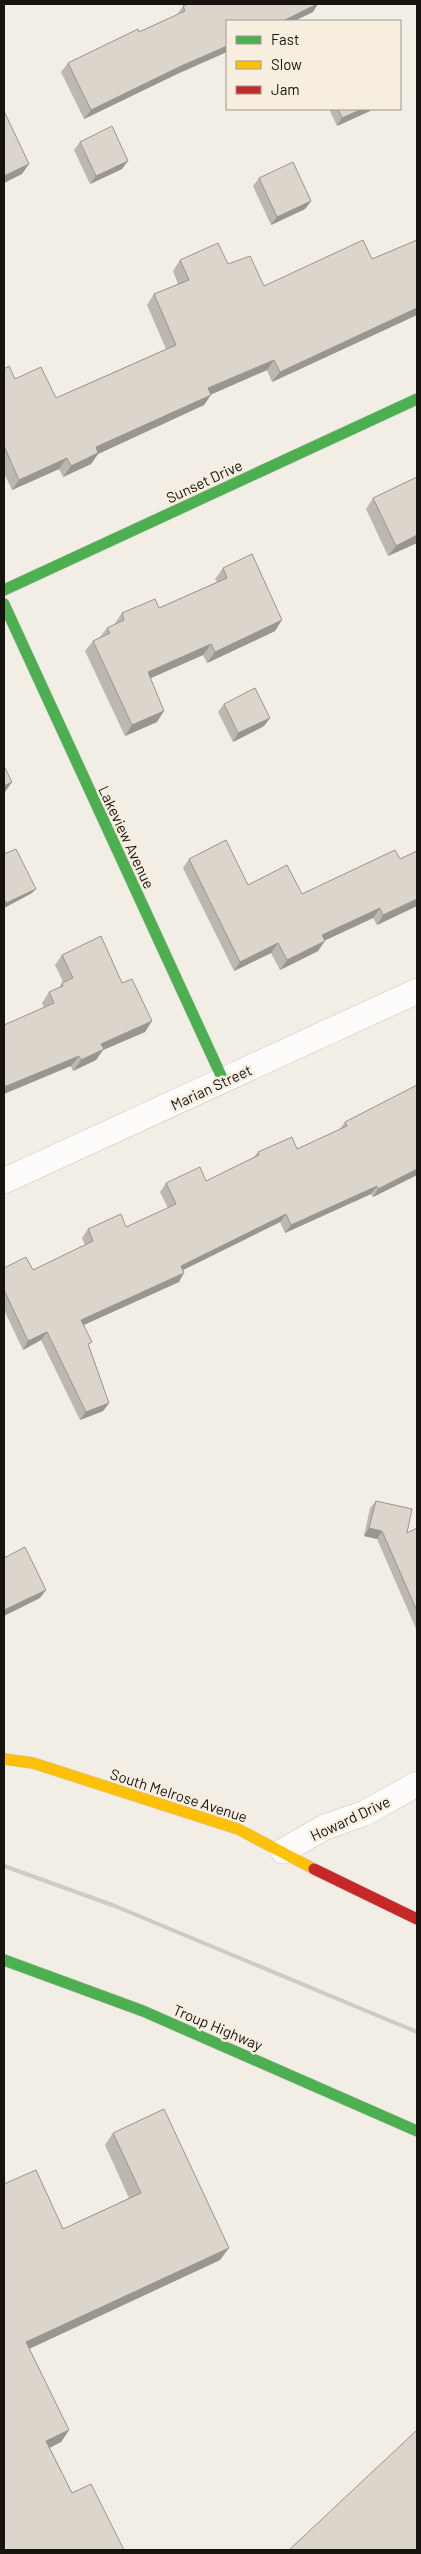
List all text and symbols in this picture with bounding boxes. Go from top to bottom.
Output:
legend [226,20,401,110]
text: Fast [271,30,299,48]
text: Slow [271,55,302,73]
text: Jam [271,80,300,98]
street label: Sunset Drive [163,456,245,506]
street label: Lakeview Avenue [95,783,159,891]
street label: Marian Street [168,1060,254,1114]
street label: South Melrose Avenue [108,1764,250,1826]
street label: Howard Drive [307,1792,393,1844]
street label: Troup Highway [171,2000,265,2054]

